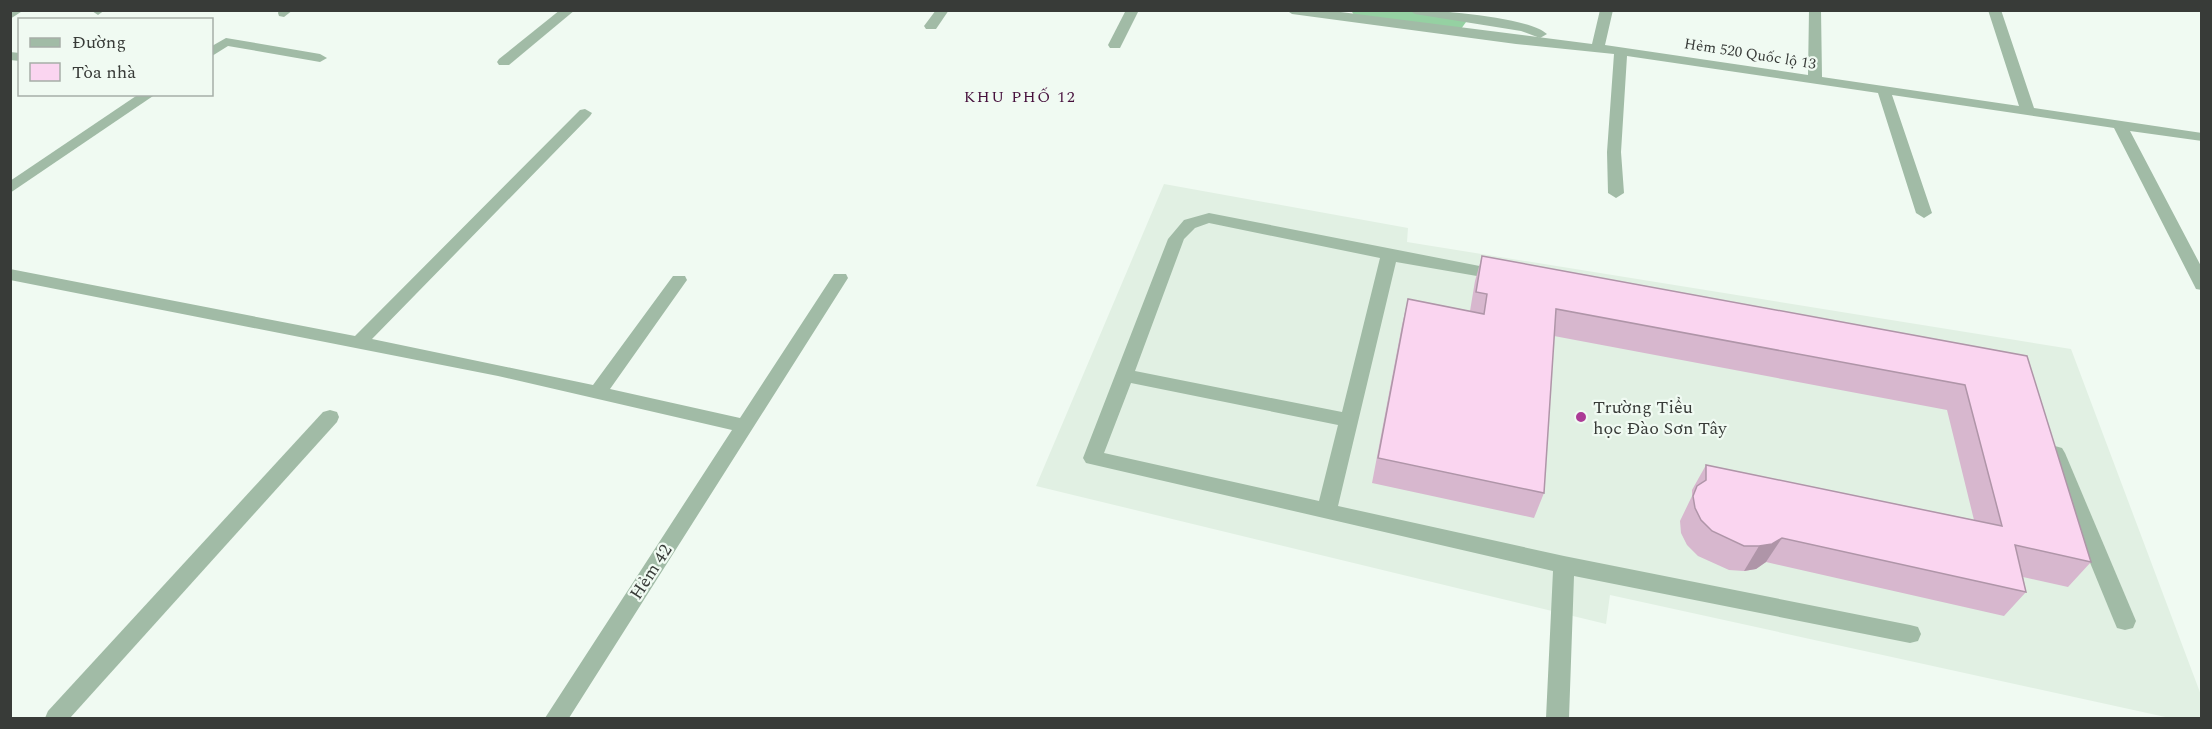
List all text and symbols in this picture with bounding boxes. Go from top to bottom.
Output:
legend [18,18,213,96]
text: Đường [72,29,126,56]
street label: Hẻm 520 Quốc lộ 13 [1682,32,1818,76]
text: Tòa nhà [72,59,136,86]
district label: KHU PHỐ 12 [964,85,1076,109]
place label: Trường Tiểu học Đào Sơn Tây [1593,394,1728,442]
marker: Trường Tiểu học Đào Sơn Tây [1574,410,1588,424]
street label: Hẻm 42 [623,539,679,605]

